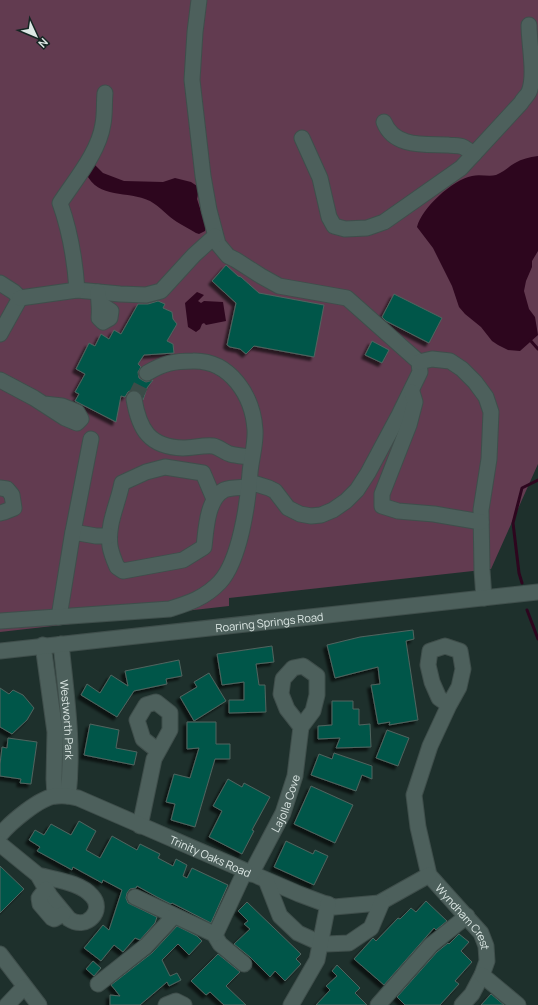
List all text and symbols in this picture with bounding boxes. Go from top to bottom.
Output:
north arrow [16,16,56,56]
text: N [35,35,52,51]
street label: Roaring Springs Road [215,608,324,635]
street label: Westworth Park [57,679,78,760]
street label: Lajolla Cove [267,772,303,834]
street label: Trinity Oaks Road [167,831,254,880]
street label: Wyndham Crest [433,880,494,950]

